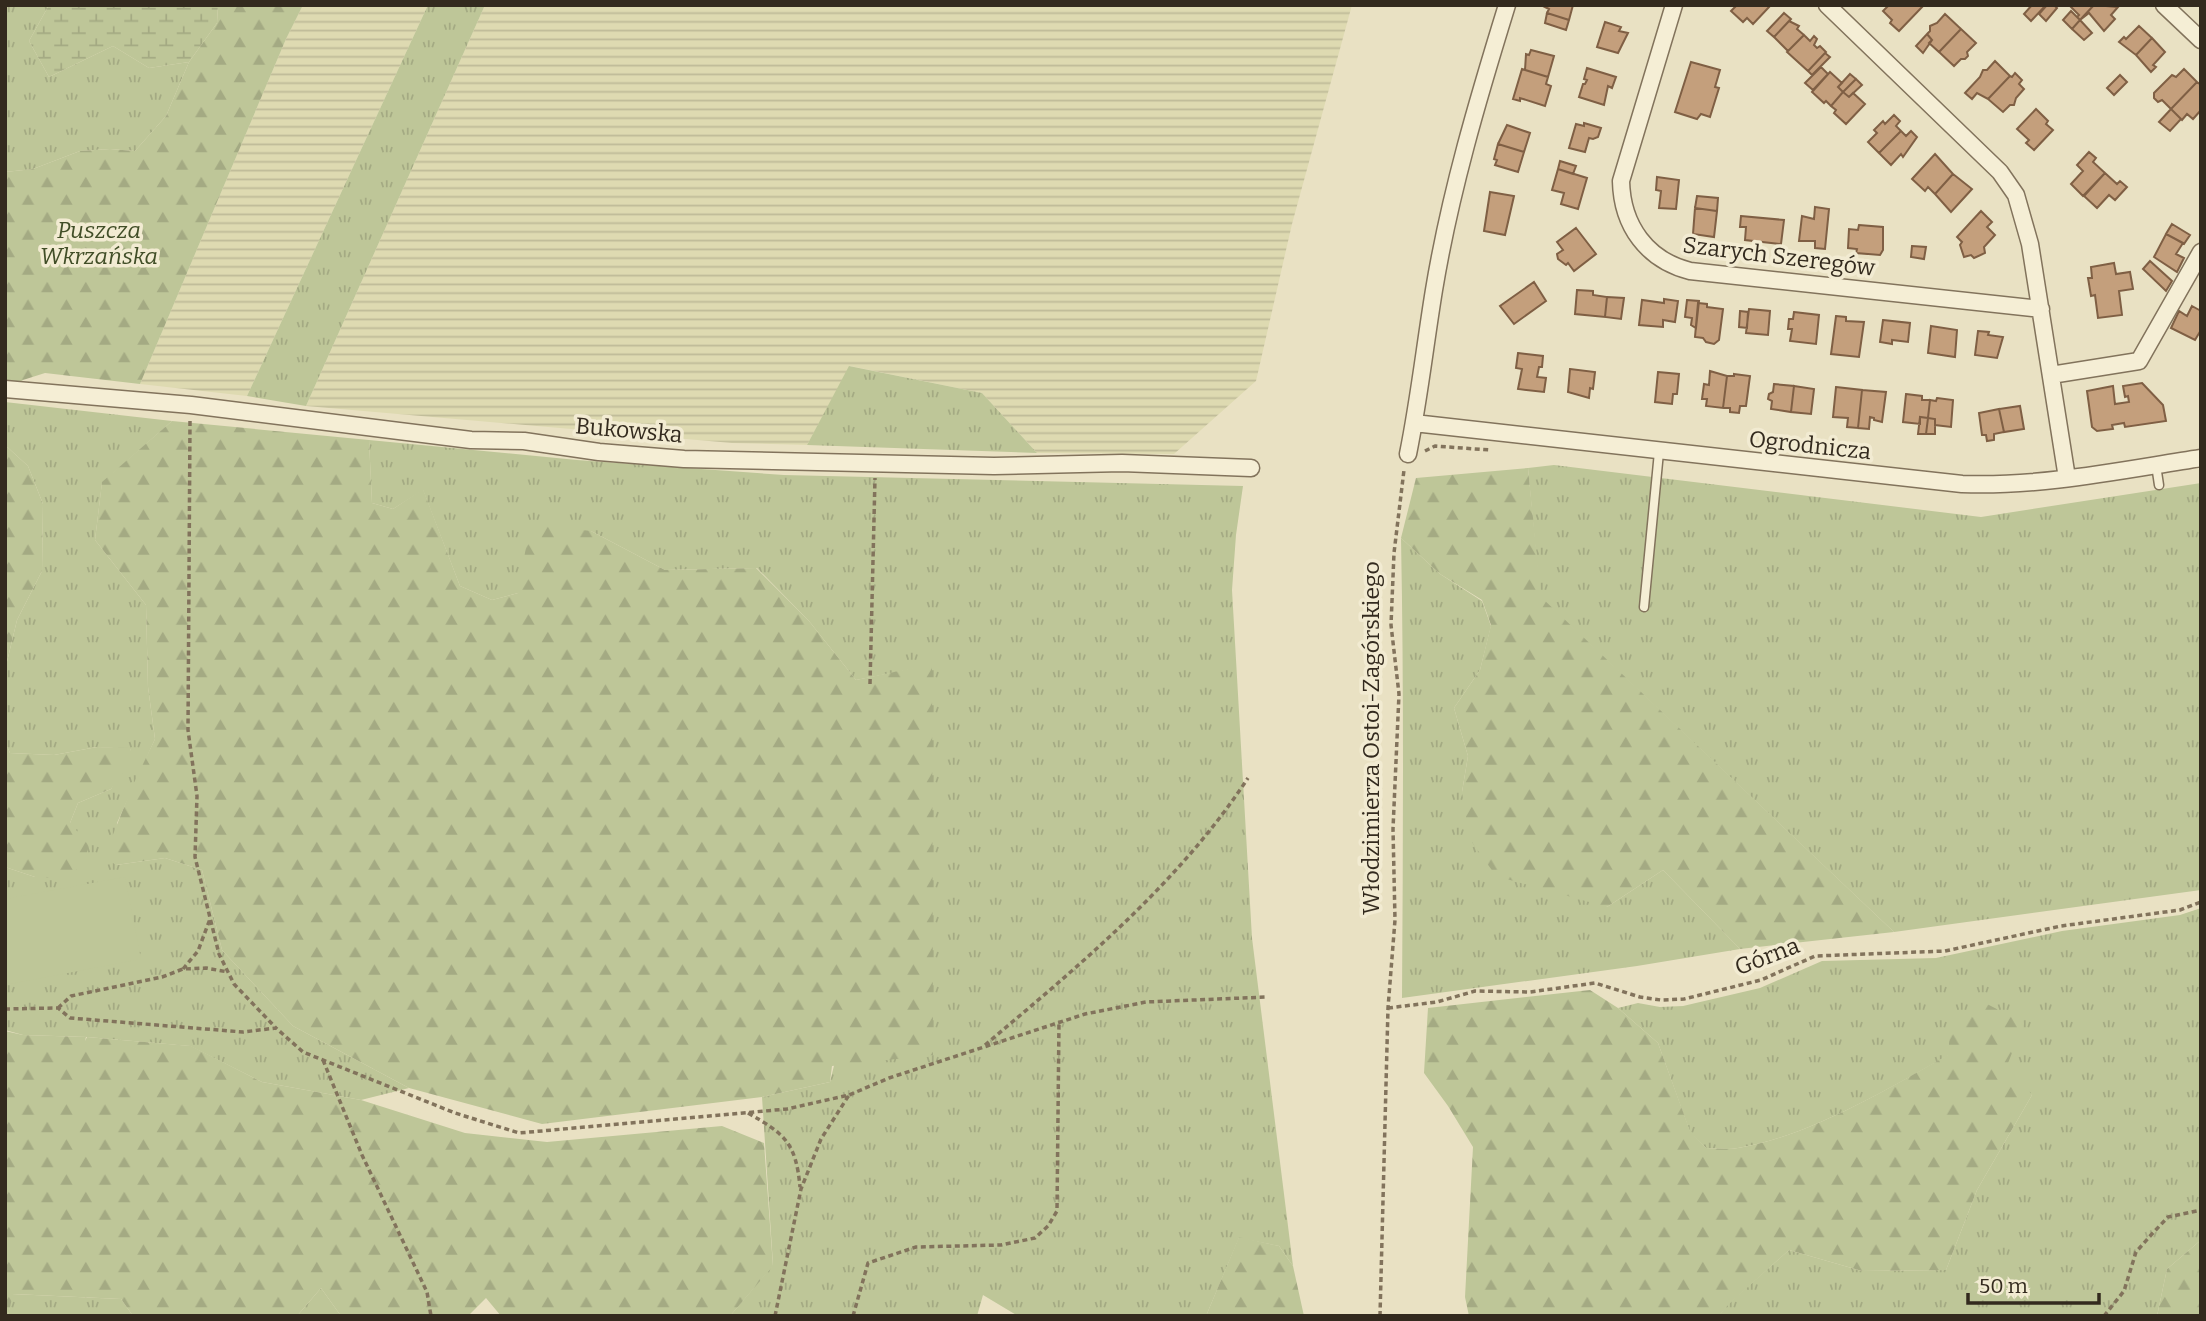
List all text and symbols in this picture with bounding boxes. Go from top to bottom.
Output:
park label: Puszcza Wkrzańska [40,216,158,270]
street label: Szarych Szeregów [1681,230,1877,282]
street label: Bukowska [574,411,684,449]
street label: Ogrodnicza [1748,425,1873,465]
street label: Włodzimierza Ostoi-Zagórskiego [1357,561,1385,915]
street label: Górna [1731,931,1804,981]
scale bar [1968,1262,2099,1306]
text: 50 m [1979,1273,2028,1299]

